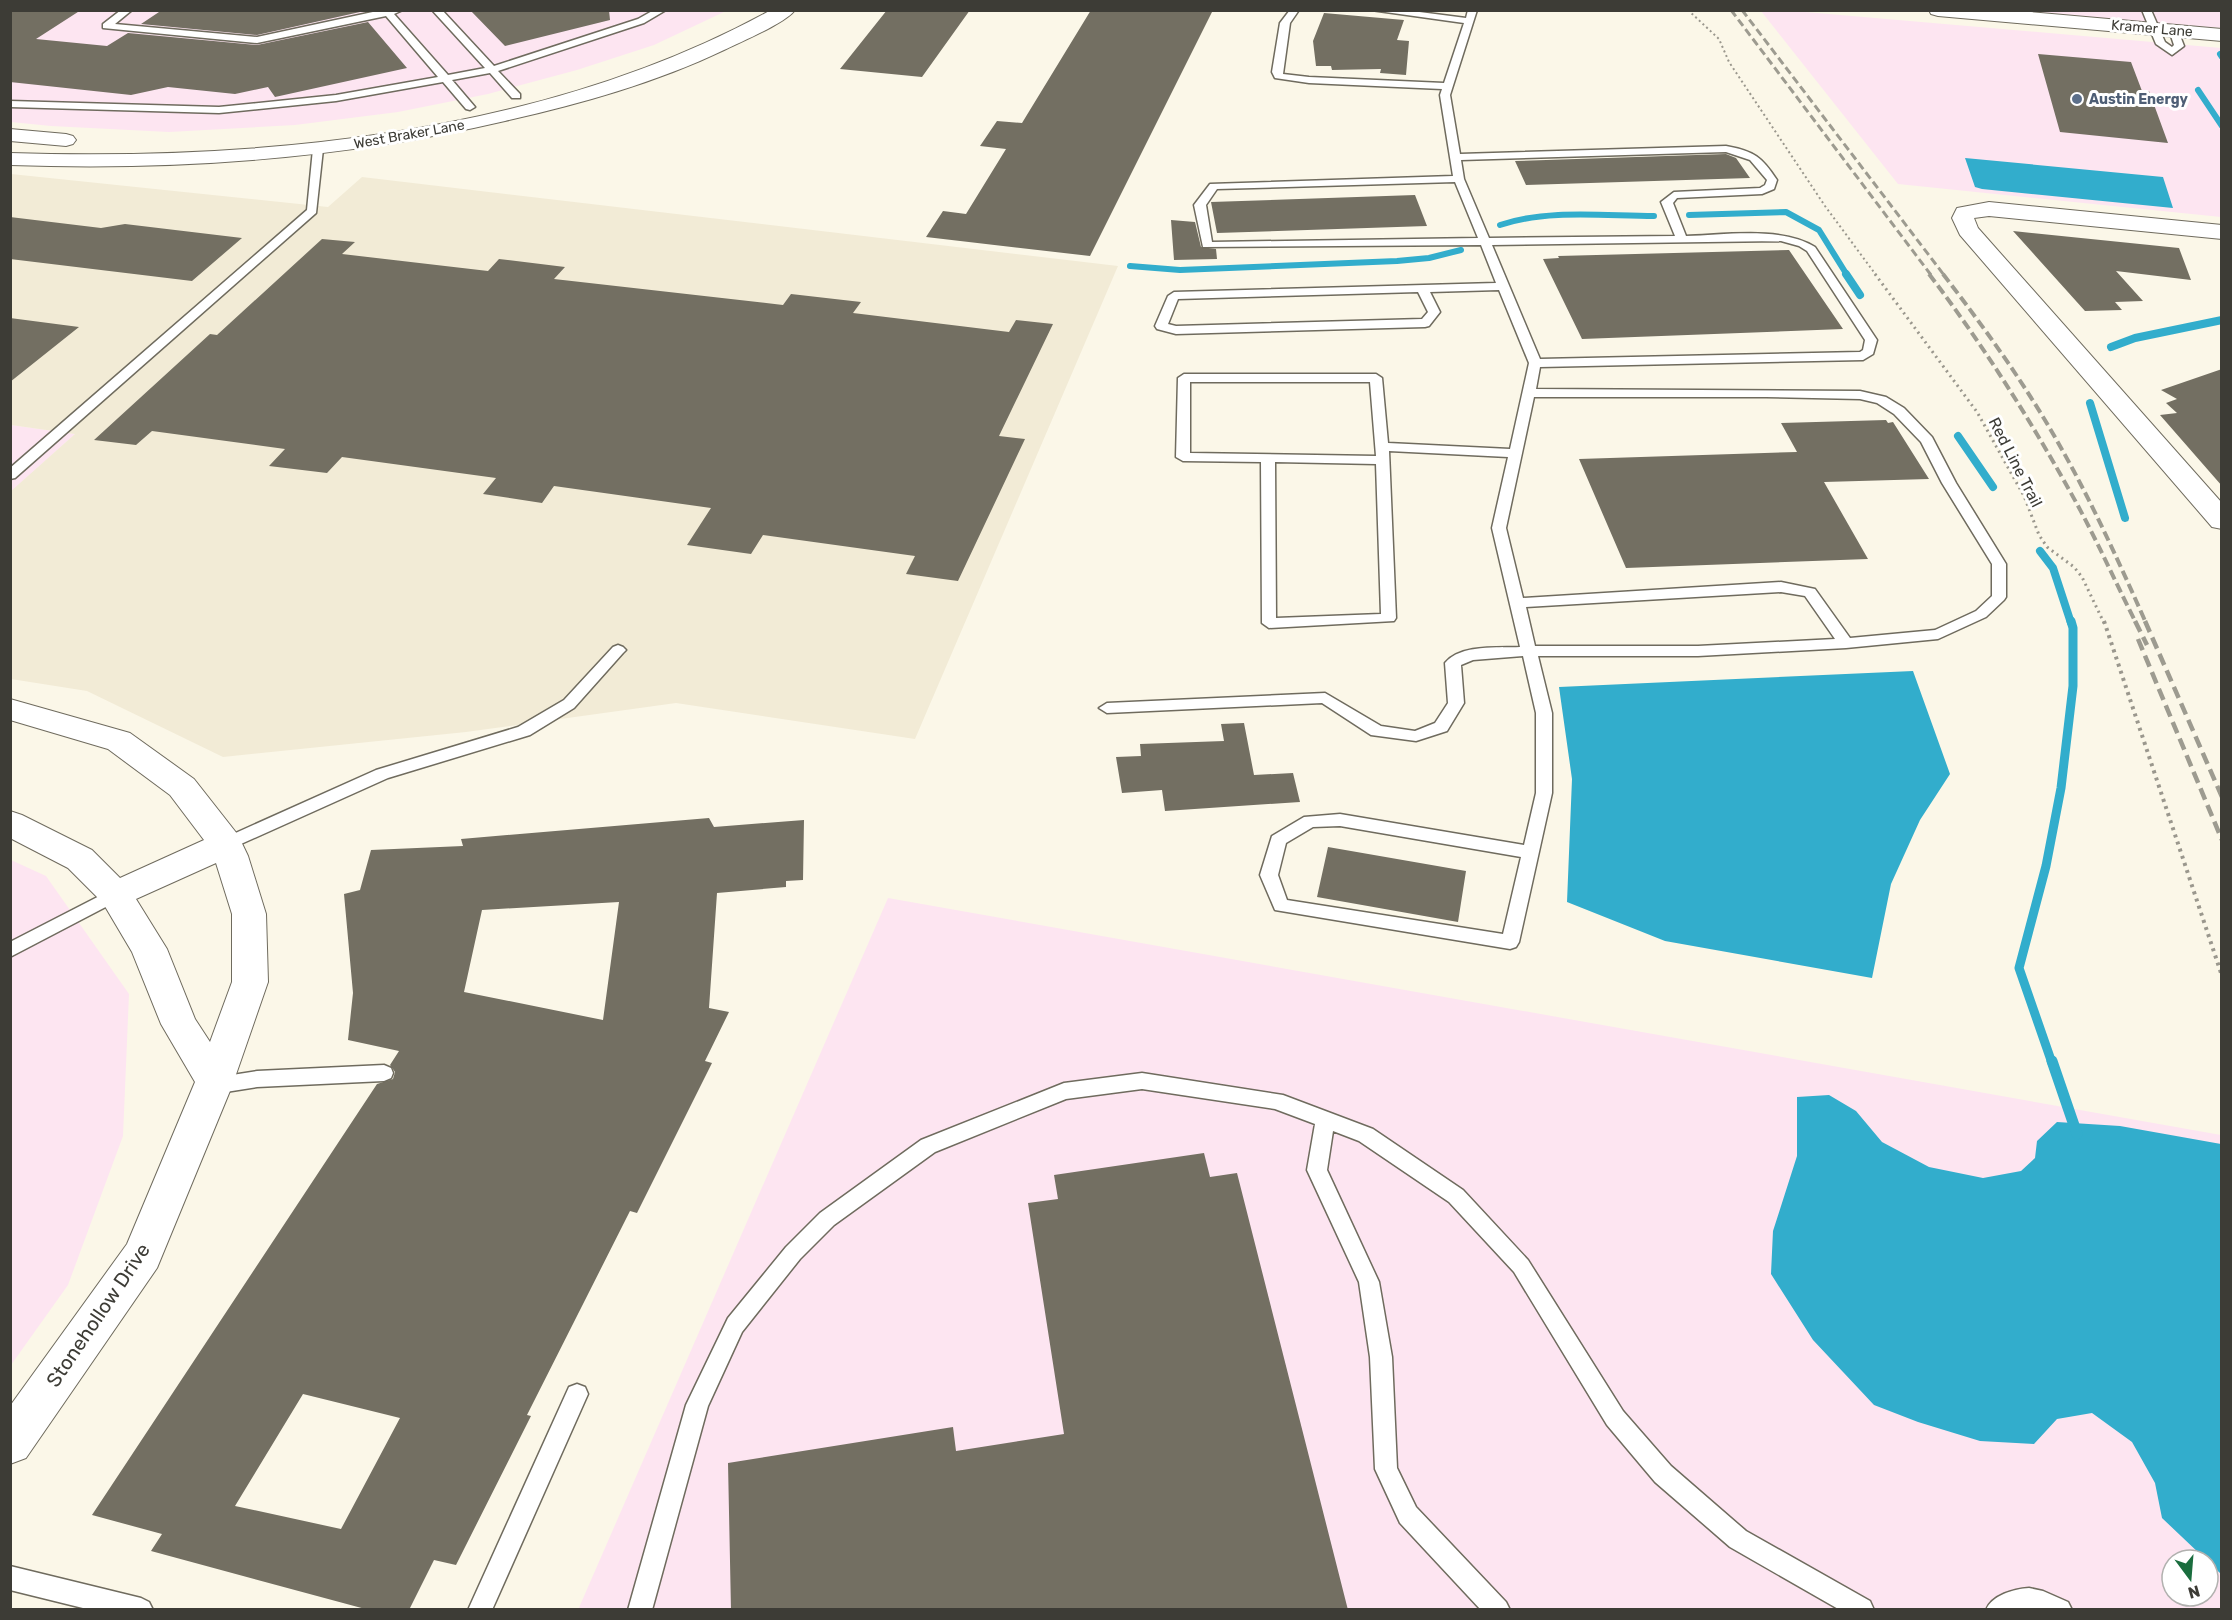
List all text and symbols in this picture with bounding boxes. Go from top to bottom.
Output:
street label: Kramer Lane [2110,16,2194,41]
place label: Austin Energy [2089,91,2189,108]
marker: Austin Energy [2070,92,2084,106]
street label: West Braker Lane [352,116,466,153]
street label: Red Line Trail [1985,414,2046,510]
street label: Stonehollow Drive [41,1239,155,1391]
north arrow [2160,1548,2220,1608]
text: N [2186,1581,2202,1603]

